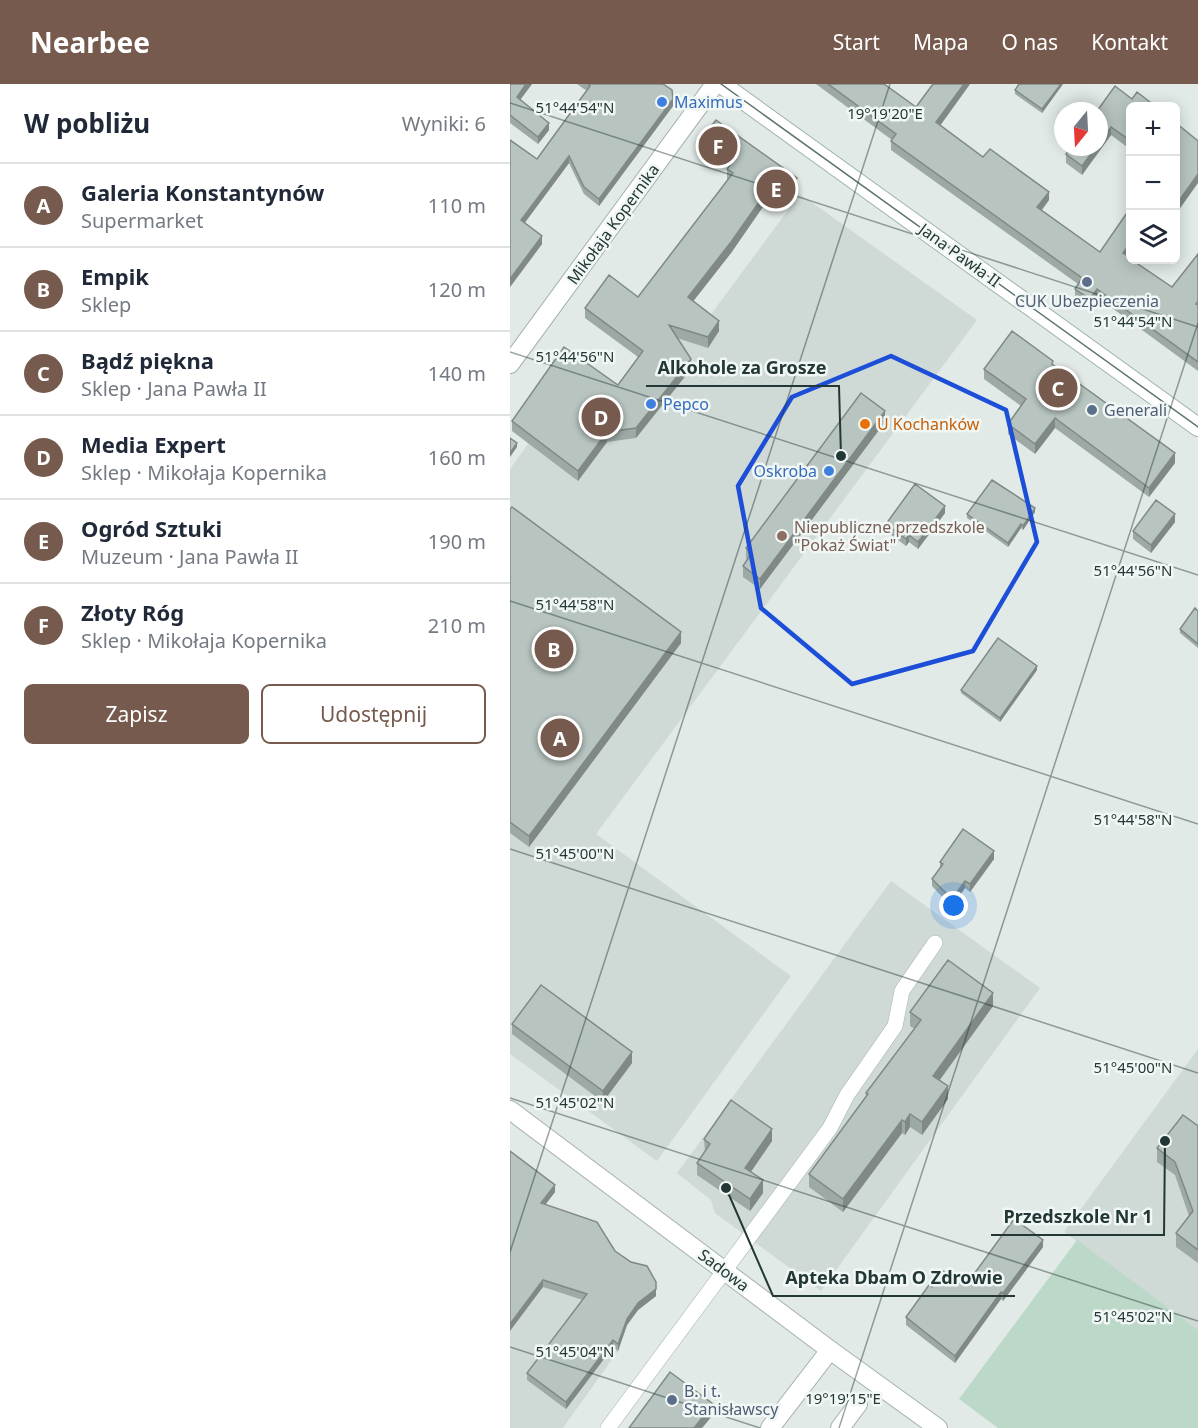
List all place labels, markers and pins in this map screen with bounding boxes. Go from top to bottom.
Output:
place label: Maximus [674,91,743,113]
marker: Maximus [655,95,669,109]
pin: F [698,124,738,168]
pin: E [756,166,796,212]
marker: CUK Ubezpieczenia [1080,275,1094,289]
place label: CUK Ubezpieczenia [1015,290,1159,312]
callout: Alkohole za Grosze [646,350,839,386]
pin: C [1038,366,1078,410]
place label: Pepco [663,393,709,415]
pin: D [582,394,620,440]
marker: Pepco [644,397,658,411]
place label: Generali [1104,399,1167,421]
marker: Generali [1085,403,1099,417]
place label: U Kochanków [877,413,980,435]
marker: U Kochanków [858,417,872,431]
place label: Oskroba [754,460,817,482]
marker: Oskroba [822,464,836,478]
place label: Niepubliczne przedszkole "Pokaż Świat" [794,516,985,556]
marker: Niepubliczne przedszkole "Pokaż Świat" [775,529,789,543]
pin: B [534,626,573,672]
pin: A [541,716,580,760]
callout: Przedszkole Nr 1 [991,1199,1164,1235]
callout: Apteka Dbam O Zdrowie [773,1260,1015,1296]
place label: B. i t. Stanisławscy [684,1380,779,1420]
marker: B. i t. Stanisławscy [665,1393,679,1407]

